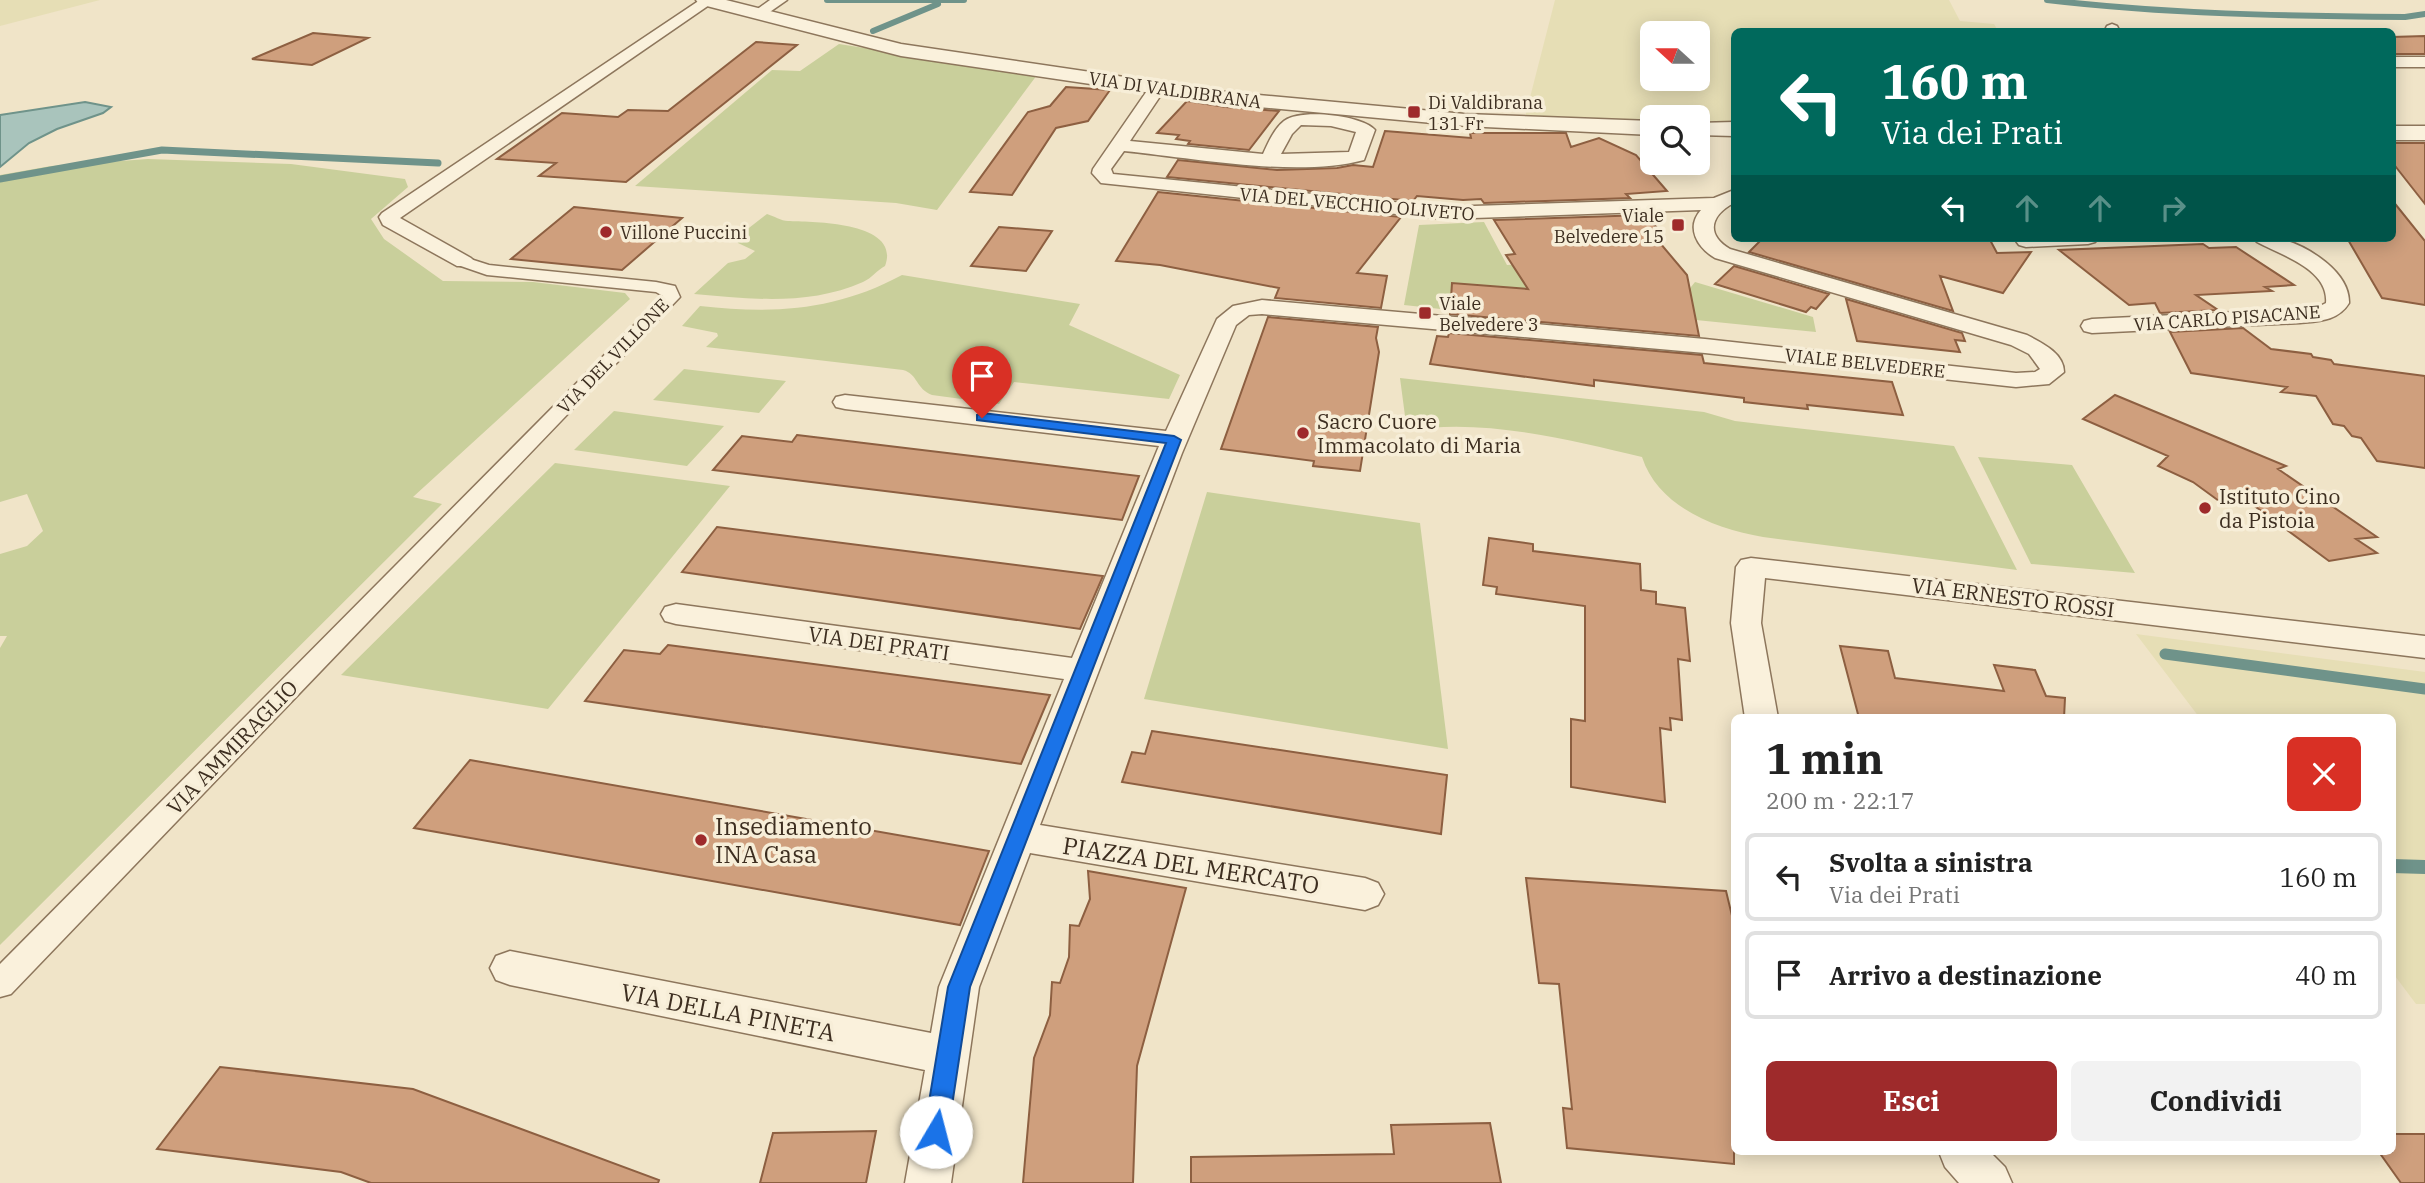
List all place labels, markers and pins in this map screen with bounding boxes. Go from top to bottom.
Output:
place label: Di Valdibrana 131 Fr [1428,91,1543,135]
marker: Di Valdibrana 131 Fr [1406,104,1422,120]
place label: Viale Belvedere 15 [1554,204,1664,248]
marker: Viale Belvedere 15 [1670,217,1686,233]
place label: Villone Puccini [620,221,747,244]
marker: Villone Puccini [598,224,614,240]
place label: Viale Belvedere 3 [1439,292,1539,336]
marker: Viale Belvedere 3 [1417,305,1433,321]
pin [952,346,1012,418]
place label: Sacro Cuore Immacolato di Maria [1317,407,1521,459]
marker: Sacro Cuore Immacolato di Maria [1295,425,1311,441]
place label: Istituto Cino da Pistoia [2219,482,2340,534]
marker: Istituto Cino da Pistoia [2197,500,2213,516]
place label: Insediamento INA Casa [715,810,872,870]
marker: Insediamento INA Casa [693,832,709,848]

